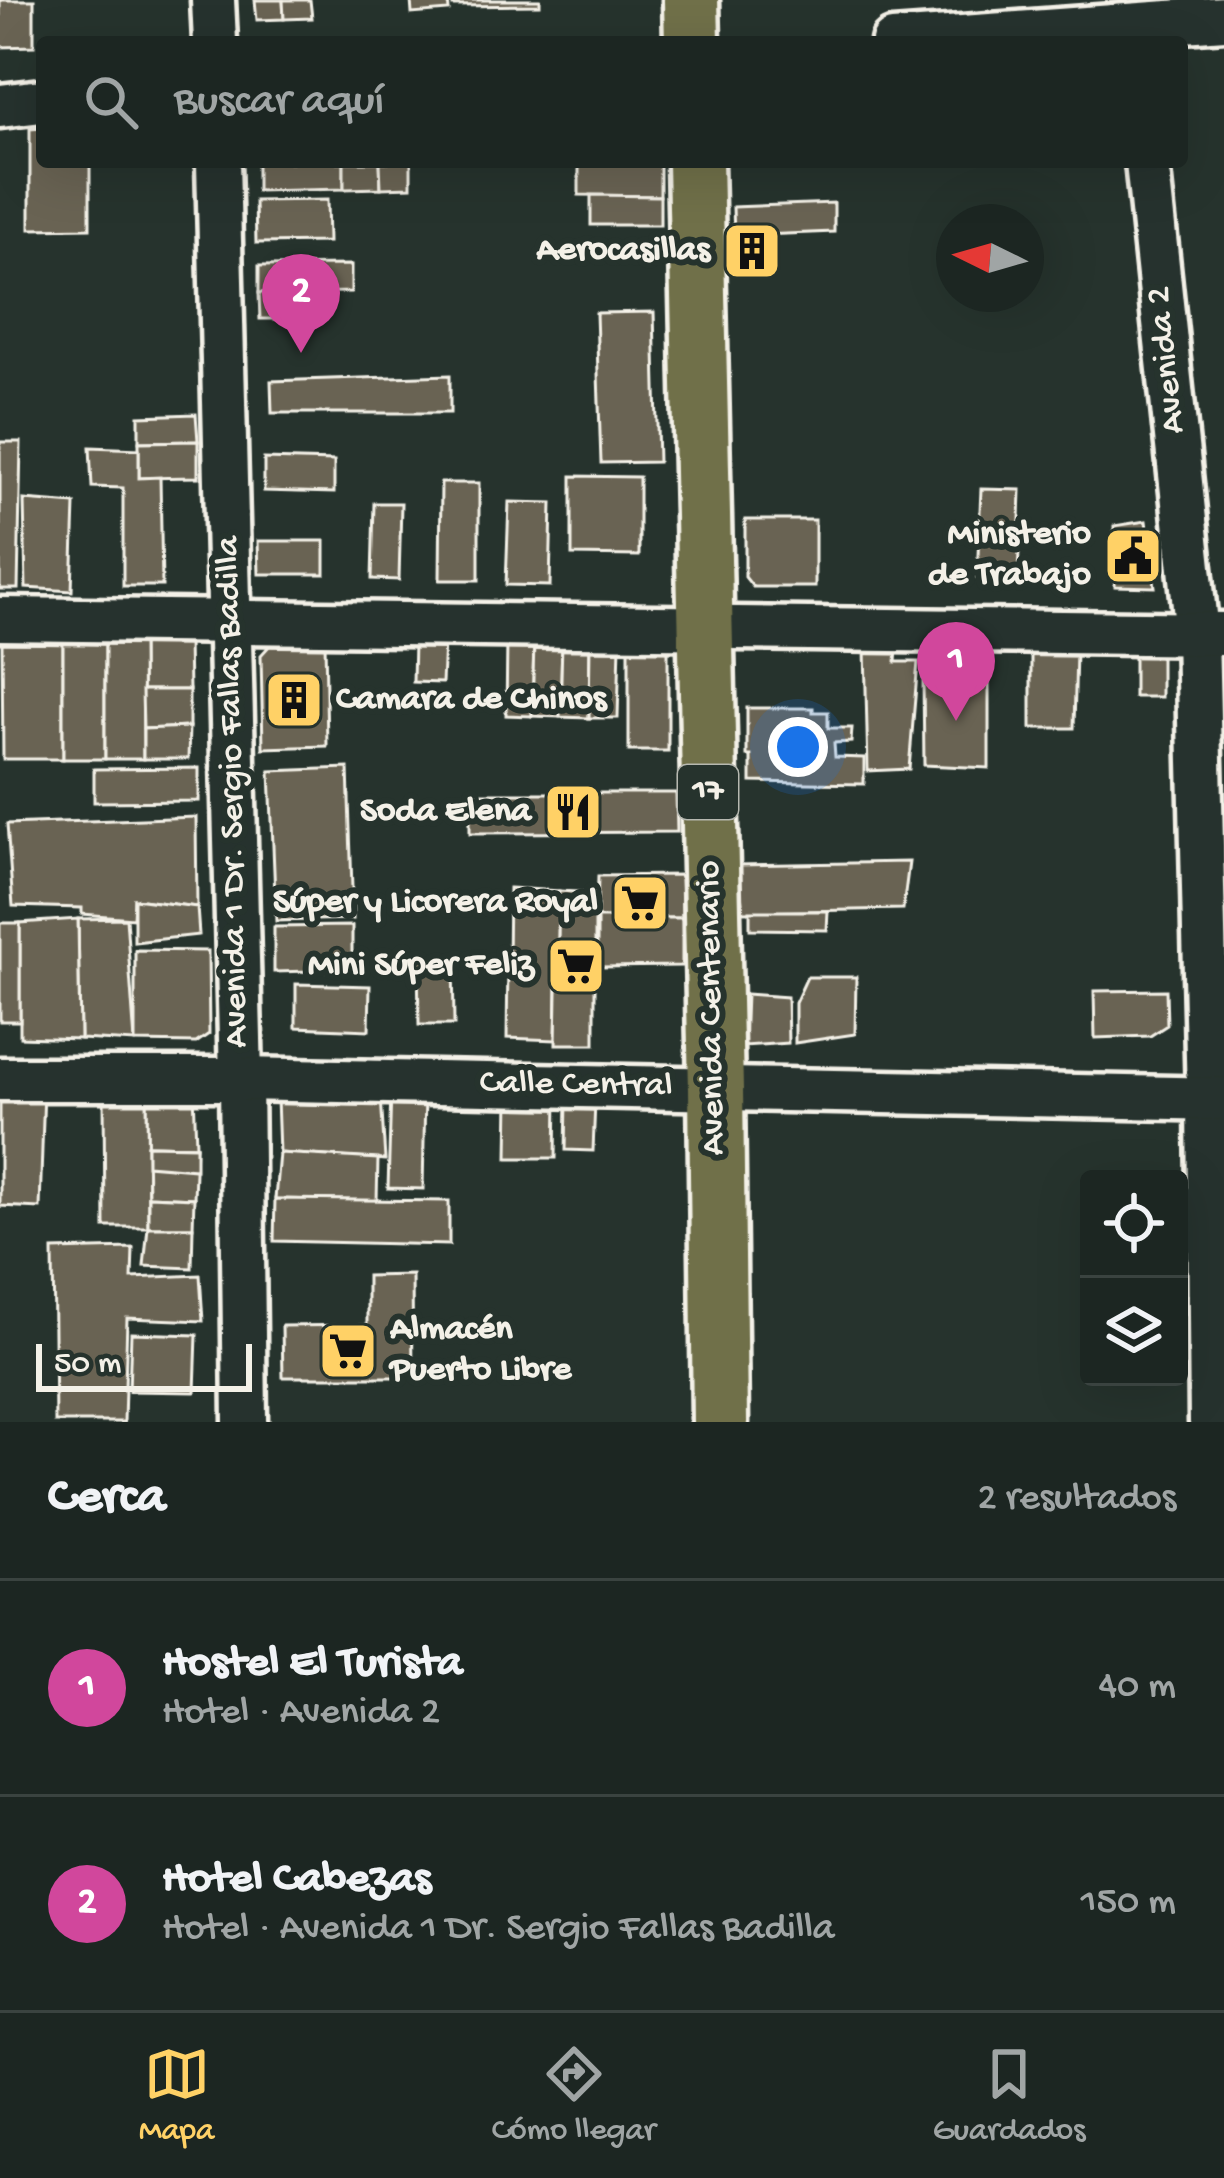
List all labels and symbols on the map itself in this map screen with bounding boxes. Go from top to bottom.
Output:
north arrow [936,204,1044,312]
building icon: Aerocasillas [721,220,783,282]
place label: Aerocasillas [535,230,712,273]
pin: 2 [262,254,340,353]
street label: Avenida 2 [1139,284,1197,436]
place label: Ministerio de Trabajo [928,514,1091,598]
public building icon: Ministerio de Trabajo [1102,525,1164,587]
street label: Avenida 1 Dr. Sergio Fallas Badilla [208,535,260,1048]
pin: 1 [917,622,995,721]
building icon: Camara de Chinos [263,669,325,731]
place label: Camara de Chinos [336,679,608,722]
your location [768,717,828,777]
road number: 17 [678,765,738,819]
restaurant icon: Soda Elena [542,781,604,843]
place label: Soda Elena [360,791,533,834]
street label: Avenida Centenario [689,860,737,1156]
supermarket icon: Súper y Licorera Royal [609,872,671,934]
place label: Súper y Licorera Royal [273,882,598,925]
supermarket icon: Mini Súper Feliz [545,935,607,997]
place label: Mini Súper Feliz [308,945,536,988]
street label: Calle Central [479,1063,673,1109]
place label: Almacén Puerto Libre [388,1309,573,1393]
supermarket icon: Almacén Puerto Libre [317,1320,379,1382]
scale bar [36,1338,252,1391]

